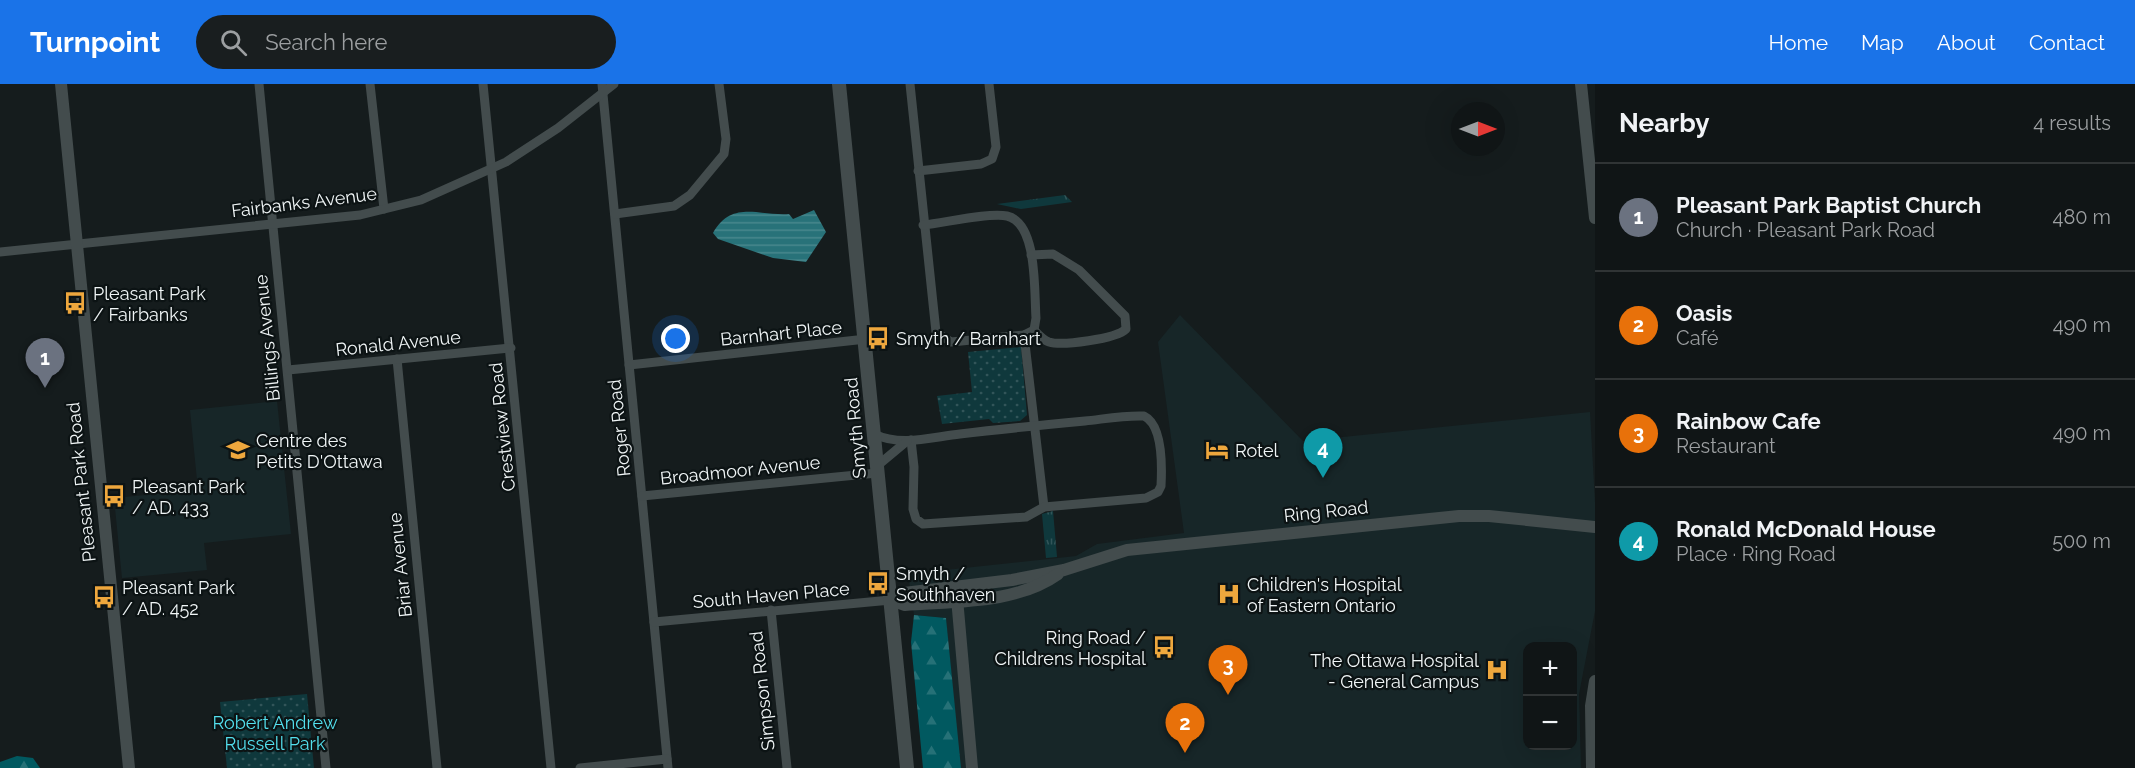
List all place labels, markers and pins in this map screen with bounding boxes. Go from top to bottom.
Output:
place label: Pleasant Park / Fairbanks [93,283,206,325]
bus stop icon: Pleasant Park / Fairbanks [62,290,88,316]
bus stop icon: Smyth / Barnhart [865,325,891,351]
place label: Smyth / Barnhart [896,328,1041,349]
pin: 1 [26,338,64,388]
pin: 4 [1304,428,1342,478]
place label: Centre des Petits D'Ottawa [256,430,383,472]
school or university icon: Centre des Petits D'Ottawa [225,437,251,463]
hotel icon: Rotel [1204,437,1230,463]
place label: Rotel [1235,440,1278,461]
place label: Pleasant Park / AD. 433 [132,476,245,518]
bus stop icon: Pleasant Park / AD. 433 [101,483,127,509]
place label: Smyth / Southhaven [896,563,995,605]
bus stop icon: Smyth / Southhaven [865,570,891,596]
place label: Children's Hospital of Eastern Ontario [1247,574,1402,616]
place label: Pleasant Park / AD. 452 [122,577,235,619]
hospital icon: Children's Hospital of Eastern Ontario [1216,581,1242,607]
bus stop icon: Pleasant Park / AD. 452 [91,584,117,610]
place label: Ring Road / Childrens Hospital [994,627,1146,669]
bus stop icon: Ring Road / Childrens Hospital [1151,634,1177,660]
pin: 3 [1208,646,1248,695]
place label: The Ottawa Hospital - General Campus [1310,650,1479,692]
hospital icon: The Ottawa Hospital - General Campus [1484,657,1510,683]
pin: 2 [1166,704,1204,753]

